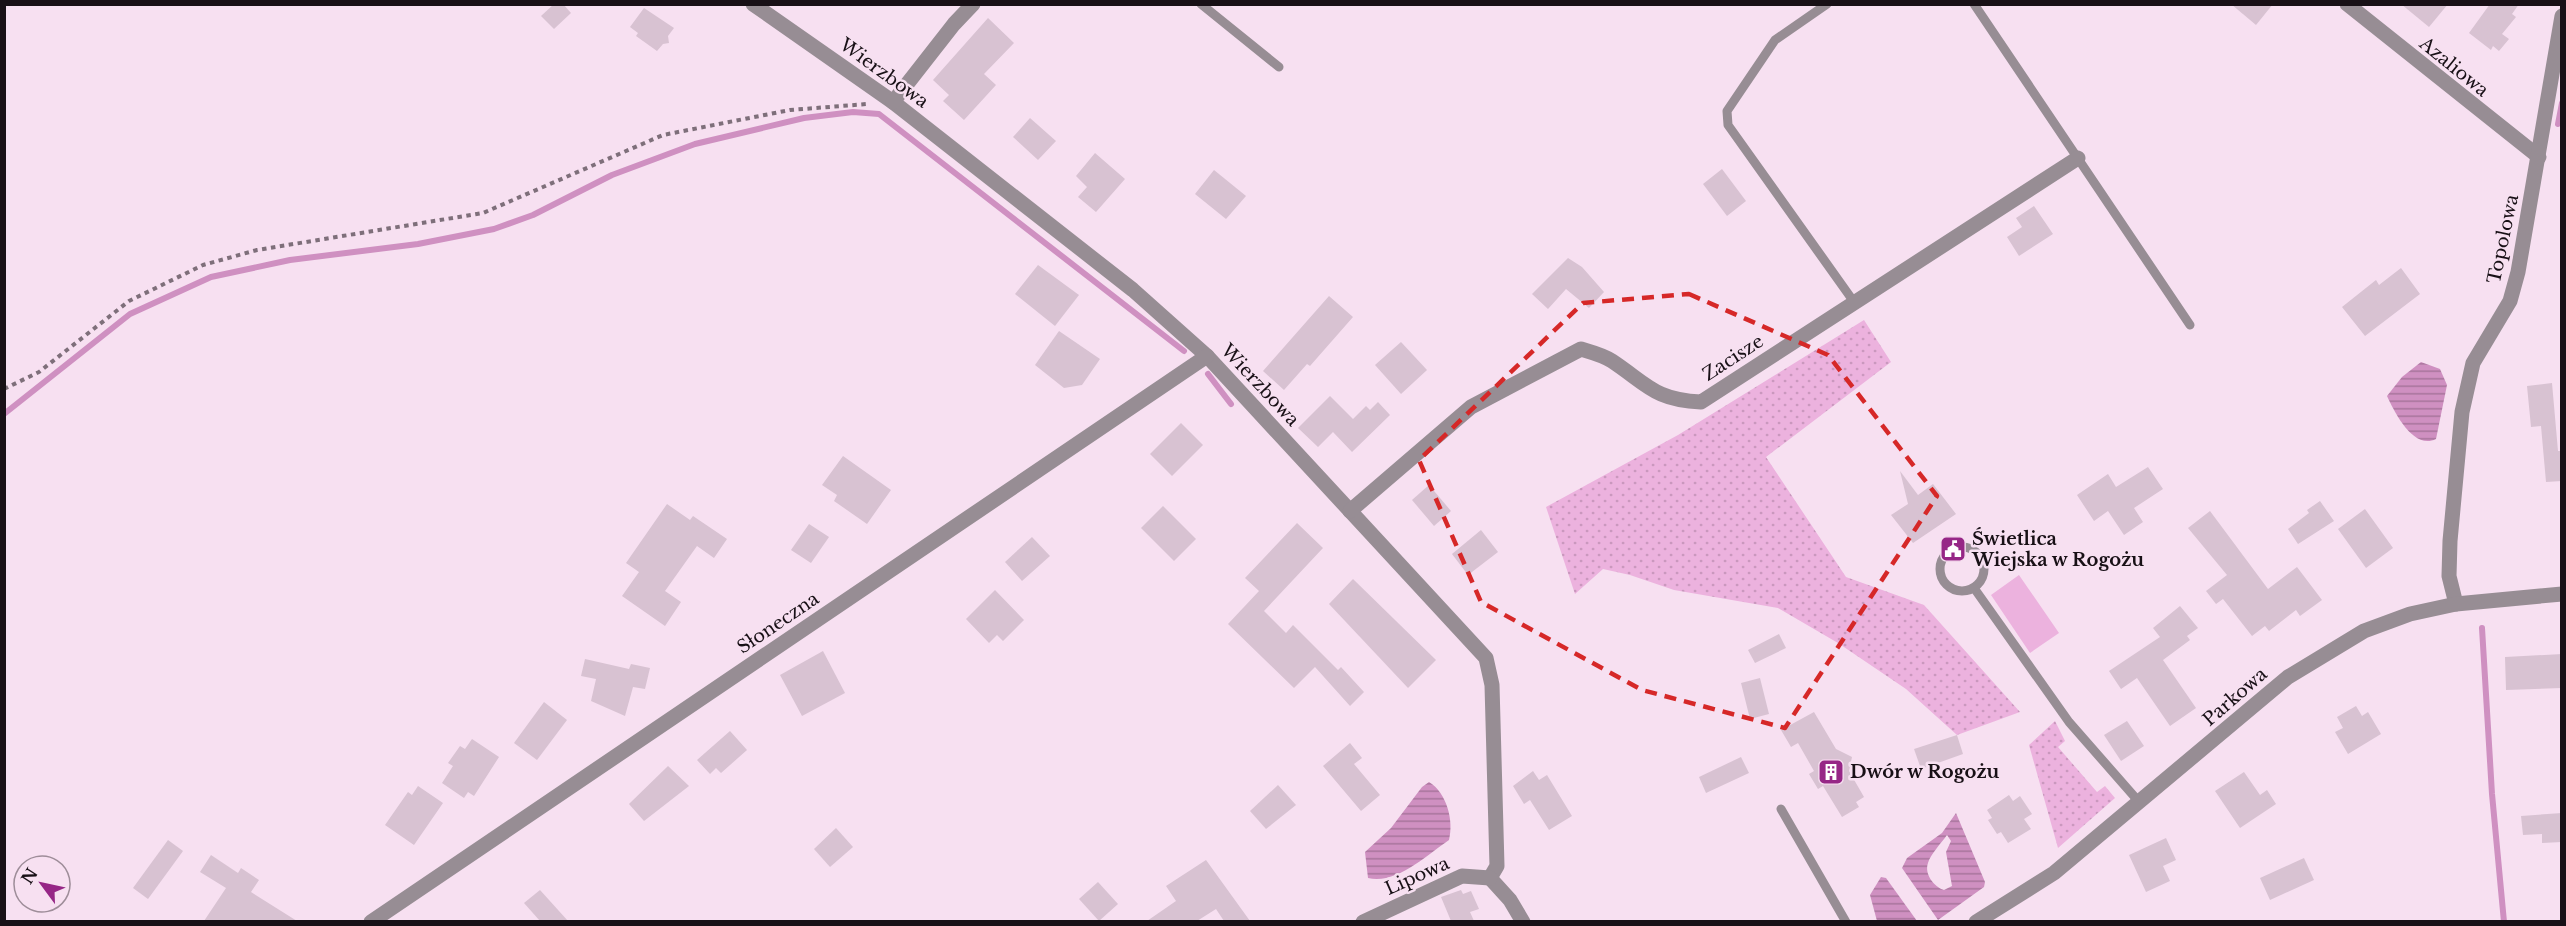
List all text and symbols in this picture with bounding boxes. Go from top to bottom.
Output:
street label: Azaliowa [2414,32,2493,102]
street label: Wierzbowa [834,33,933,113]
street label: Topolowa [2483,192,2523,286]
street label: Zacisze [1698,330,1768,386]
street label: Wierzbowa [1216,339,1304,431]
place label: Świetlica Wiejska w Rogożu [1971,527,2144,571]
public building icon: Świetlica Wiejska w Rogożu [1938,534,1968,564]
street label: Słoneczna [733,588,823,658]
street label: Parkowa [2198,663,2272,731]
building icon: Dwór w Rogożu [1816,757,1846,787]
place label: Dwór w Rogożu [1850,761,2000,783]
street label: Lipowa [1381,852,1453,900]
north arrow [12,854,72,914]
text: N [17,864,42,888]

